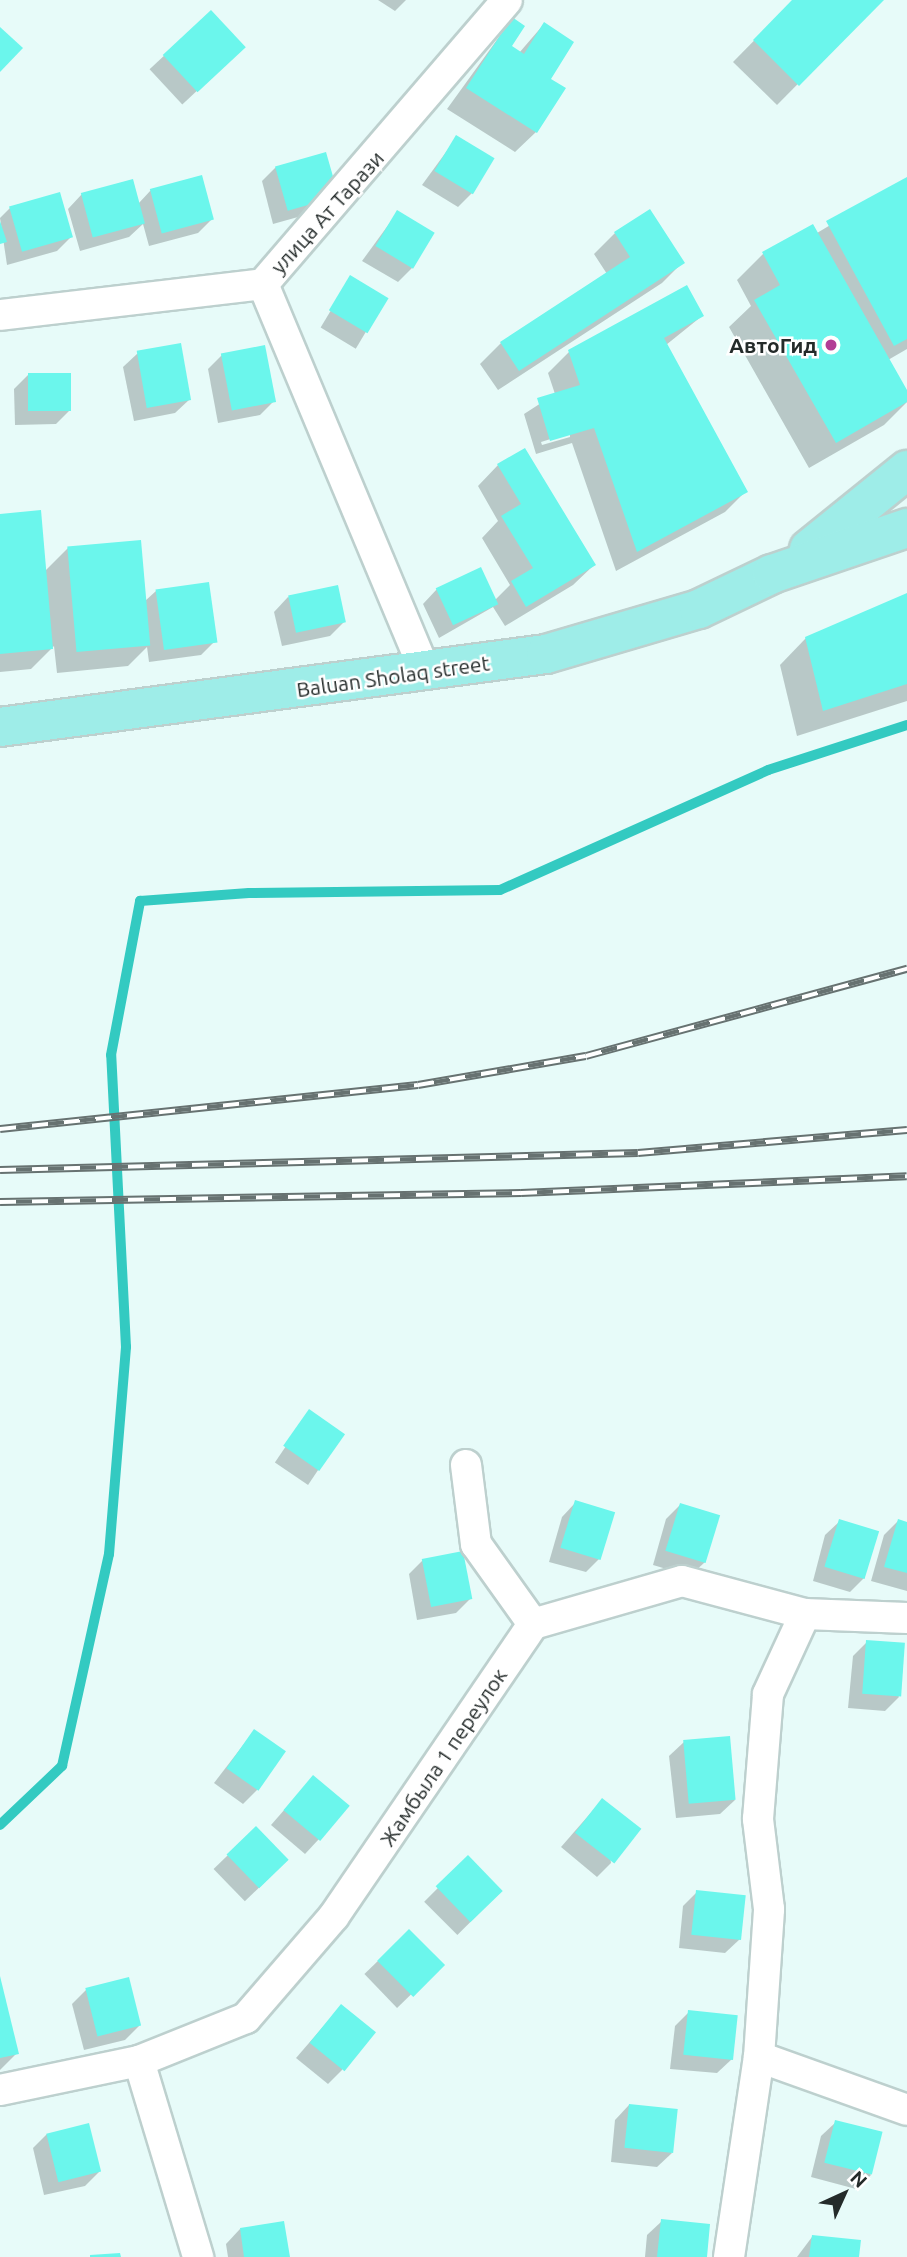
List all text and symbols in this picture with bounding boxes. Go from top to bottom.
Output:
street label: улица Ат Тарази [265,145,389,279]
place label: АвтоГид [729,332,817,358]
marker: АвтоГид [823,337,839,353]
street label: Baluan Sholaq street [295,650,491,702]
street label: Жамбыла 1 переулок [374,1663,512,1851]
north arrow [809,2159,879,2229]
text: N [846,2166,872,2192]

